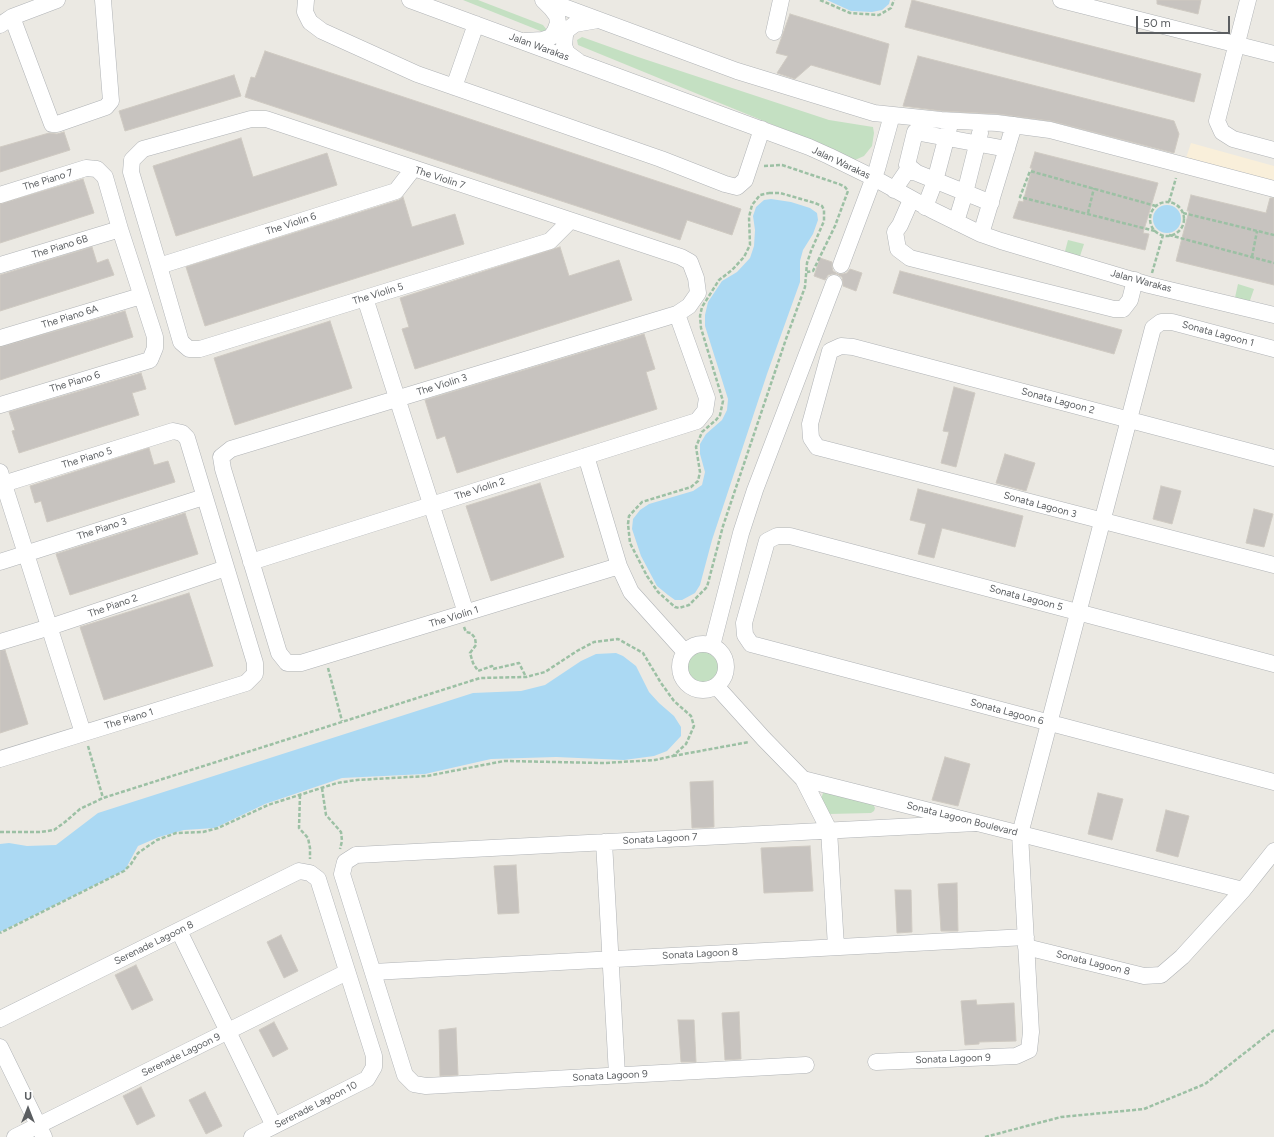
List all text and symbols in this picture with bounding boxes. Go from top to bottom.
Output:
scale bar [1138,8,1232,34]
text: 50 m [1143,16,1171,30]
street label: Jalan Warakas [507,31,571,63]
street label: Jalan Warakas [810,144,872,182]
street label: The Violin 7 [413,164,467,192]
street label: The Piano 7 [22,167,74,193]
street label: The Violin 6 [264,210,318,238]
street label: The Piano 6B [31,233,89,261]
street label: Jalan Warakas [1109,267,1173,295]
street label: The Violin 5 [351,281,405,307]
street label: The Piano 6A [40,303,100,331]
street label: Sonata Lagoon 1 [1181,319,1255,349]
street label: The Piano 6 [49,369,101,395]
street label: The Violin 3 [415,372,469,398]
street label: Sonata Lagoon 2 [1020,385,1096,417]
street label: The Piano 5 [60,445,114,471]
street label: The Violin 2 [453,475,507,503]
street label: Sonata Lagoon 3 [1002,489,1078,521]
street label: The Piano 3 [76,515,128,543]
street label: Sonata Lagoon 5 [988,582,1064,614]
street label: The Piano 2 [87,592,139,620]
street label: The Violin 1 [428,604,480,630]
street label: Sonata Lagoon 6 [969,696,1045,728]
street label: The Piano 1 [103,706,155,732]
street label: Sonata Lagoon Boulevard [905,799,1019,839]
street label: Sonata Lagoon 7 [622,831,698,847]
street label: Serenade Lagoon 8 [112,919,196,967]
street label: Sonata Lagoon 8 [662,946,738,962]
street label: Sonata Lagoon 8 [1055,948,1131,978]
street label: Serenade Lagoon 9 [140,1031,222,1079]
street label: Sonata Lagoon 9 [915,1052,991,1066]
street label: Sonata Lagoon 9 [572,1068,648,1084]
street label: Serenade Lagoon 10 [273,1079,359,1131]
north arrow [8,1089,48,1129]
text: U [24,1090,32,1103]

